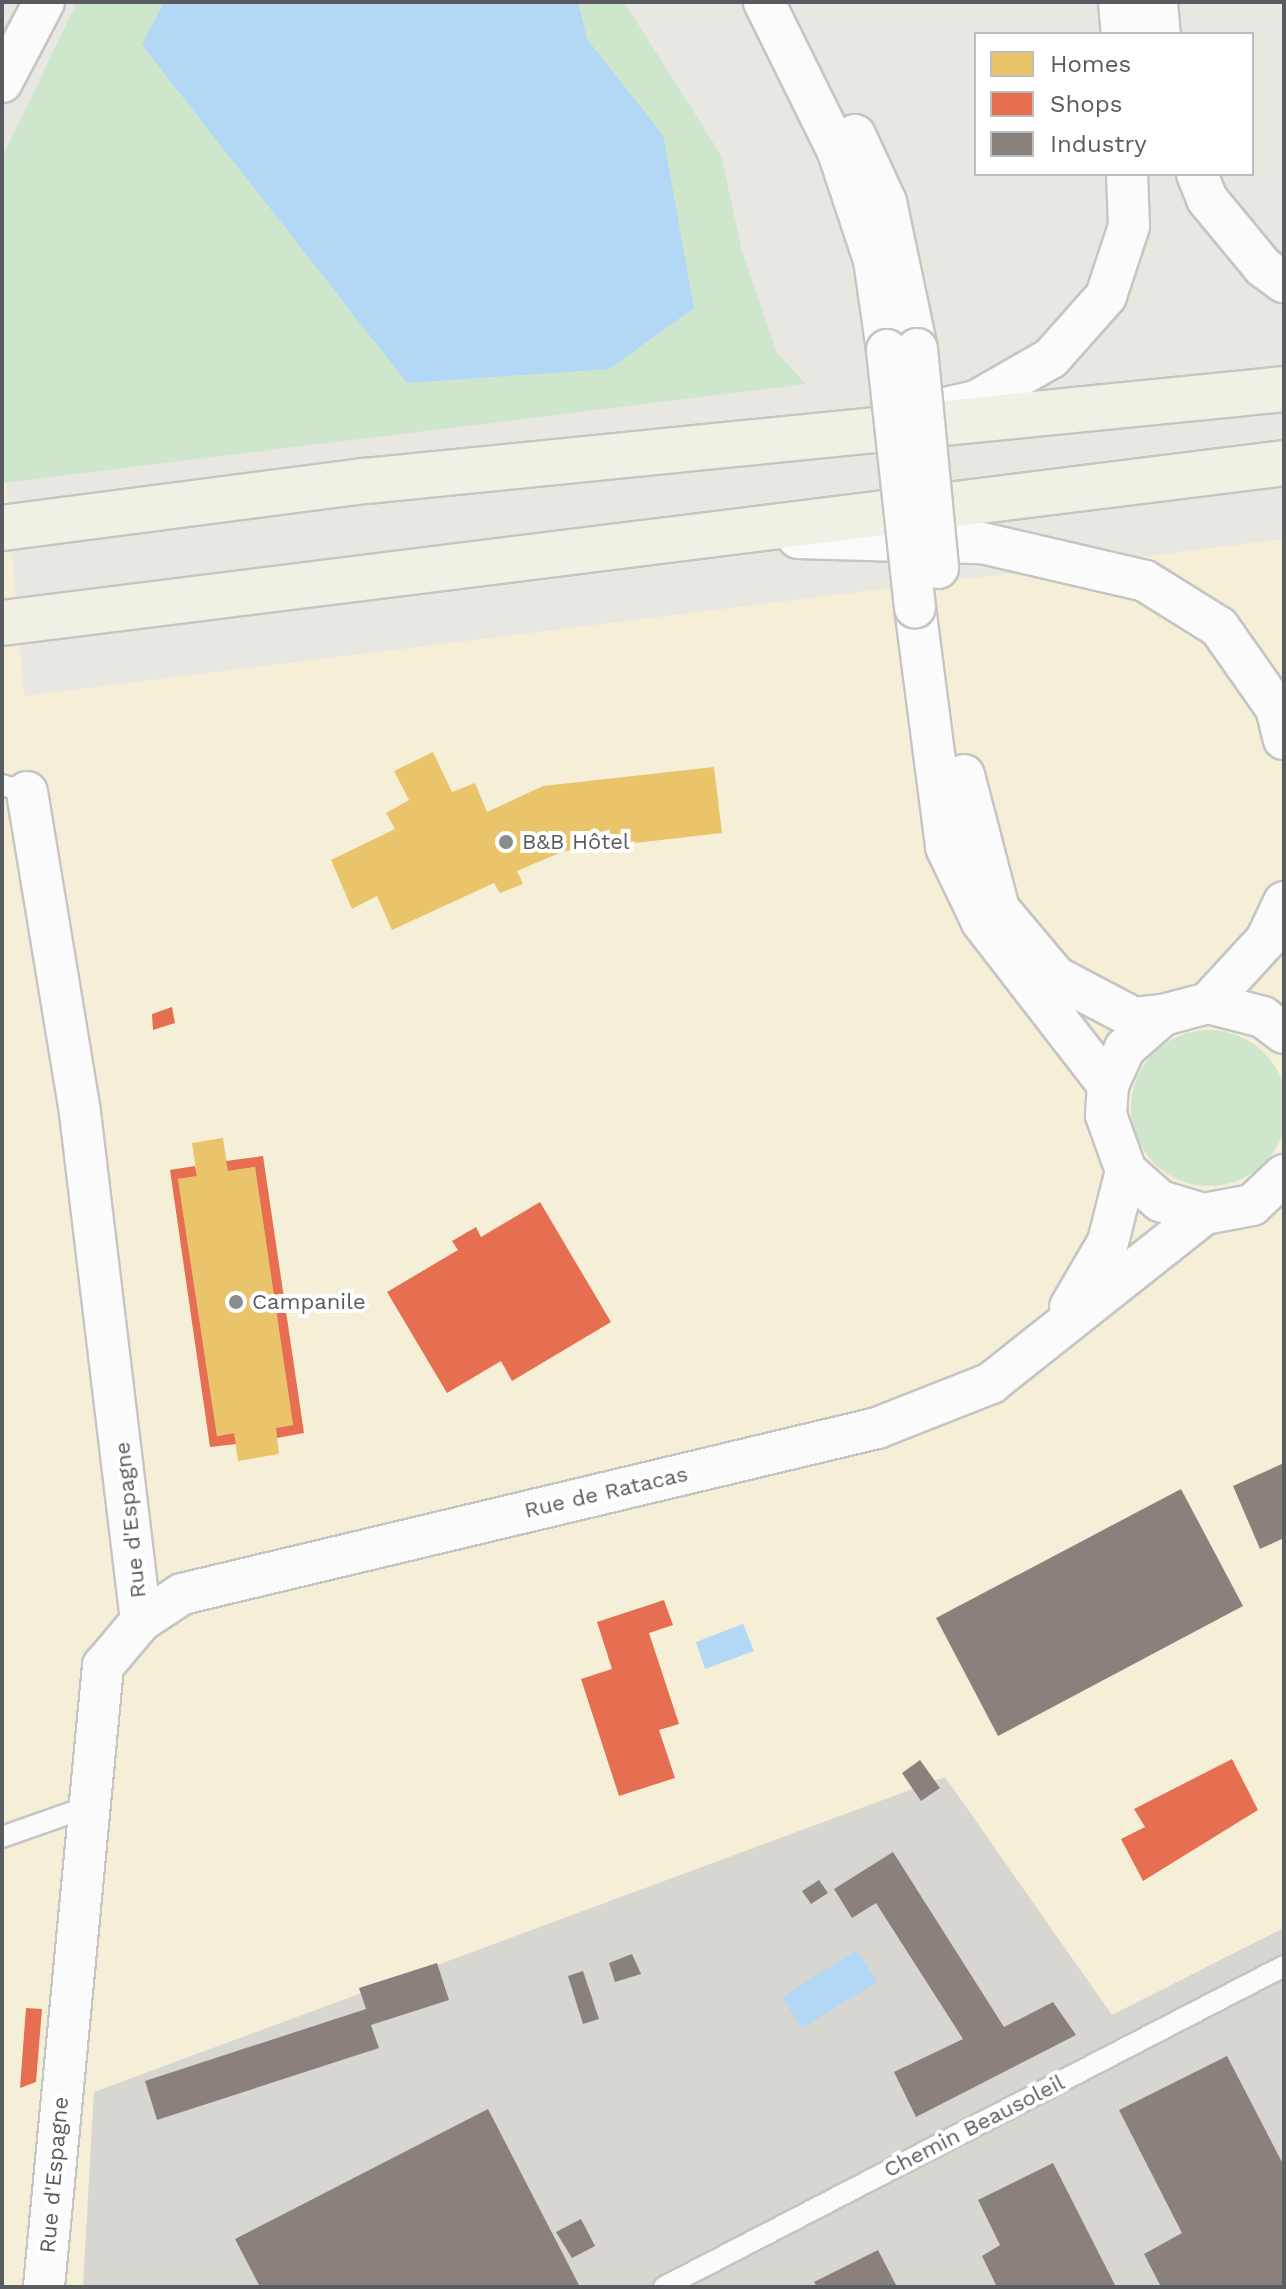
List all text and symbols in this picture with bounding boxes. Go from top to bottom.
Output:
legend [974,32,1254,176]
text: Homes [1050,50,1131,78]
text: Shops [1050,90,1122,118]
text: Industry [1050,130,1147,158]
place label: B&B Hôtel [522,829,630,855]
marker: B&B Hôtel [497,833,515,851]
place label: Campanile [252,1289,366,1315]
marker: Campanile [227,1293,245,1311]
street label: Rue d'Espagne [109,1441,151,1599]
street label: Rue de Ratacas [522,1460,690,1524]
street label: Chemin Beausoleil [879,2069,1069,2183]
street label: Rue d'Espagne [34,2096,74,2254]

